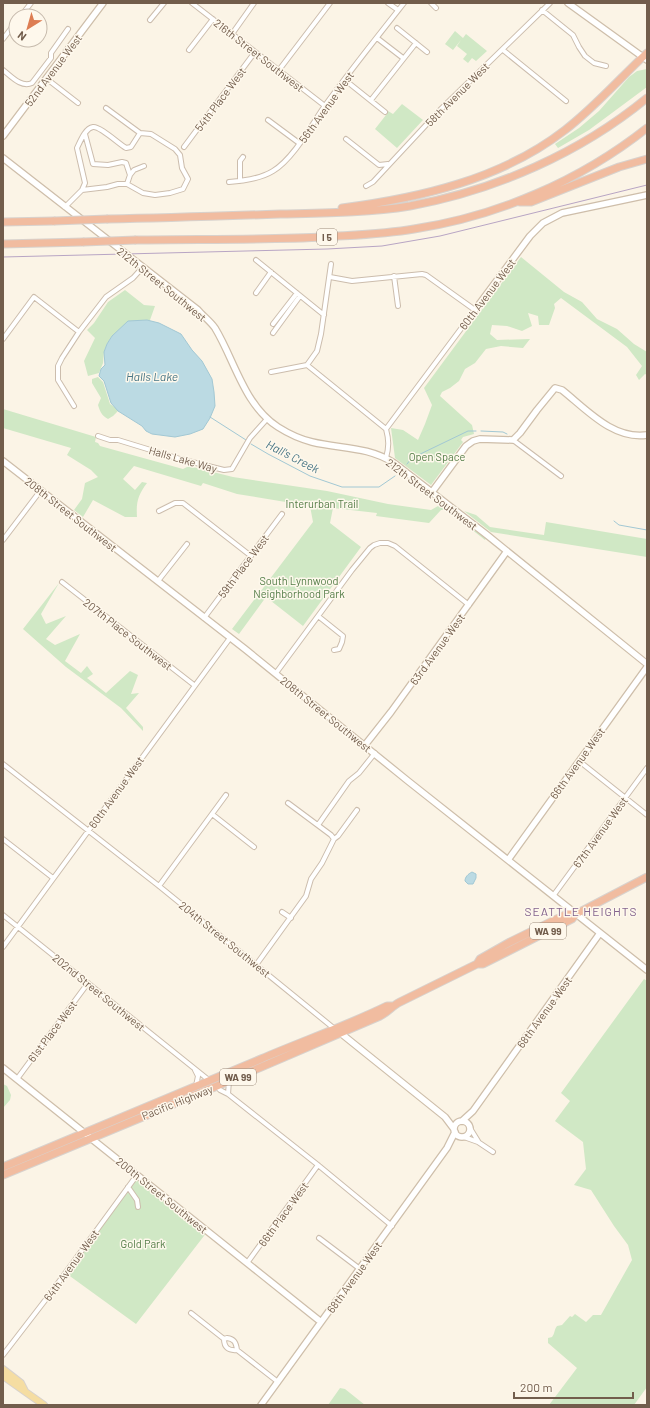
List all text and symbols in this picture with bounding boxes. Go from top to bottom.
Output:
north arrow [8,8,48,48]
street label: 216th Street Southwest [211,16,307,94]
text: N [15,29,29,44]
street label: 52nd Avenue West [22,31,84,109]
street label: 58th Avenue West [422,59,492,129]
street label: 54th Place West [192,65,248,133]
street label: 56th Avenue West [296,69,356,145]
road number: I 5 [317,229,337,245]
street label: 212th Street Southwest [115,244,209,324]
street label: 60th Avenue West [456,256,518,332]
water label: Halls Lake [126,369,178,383]
water label: Hall's Creek [264,437,322,475]
street label: Halls Lake Way [147,443,219,475]
park label: Open Space [409,450,465,463]
street label: 212th Street Southwest [384,455,480,533]
street label: 208th Street Southwest [22,474,120,554]
park label: Interurban Trail [286,497,358,510]
street label: 59th Place West [215,532,271,600]
park label: South Lynnwood Neighborhood Park [253,574,345,600]
street label: 207th Place Southwest [81,595,175,673]
street label: 63rd Avenue West [407,611,467,687]
street label: 208th Street Southwest [278,673,374,755]
street label: 66th Avenue West [547,725,607,801]
street label: 60th Avenue West [86,754,146,830]
street label: 67th Avenue West [570,794,630,870]
street label: 204th Street Southwest [177,898,273,980]
district label: SEATTLE HEIGHTS [524,904,638,918]
road number: WA 99 [530,923,566,939]
street label: 202nd Street Southwest [50,951,148,1033]
street label: 68th Avenue West [514,974,574,1050]
street label: 61st Place West [25,998,79,1064]
road number: WA 99 [220,1069,256,1085]
street label: Pacific Highway [140,1082,214,1122]
street label: 200th Street Southwest [114,1154,210,1236]
street label: 66th Place West [255,1179,311,1249]
street label: 64th Avenue West [41,1227,101,1303]
park label: Gold Park [120,1237,166,1250]
street label: 68th Avenue West [324,1239,384,1315]
scale bar [514,1374,633,1400]
text: 200 m [520,1380,552,1394]

